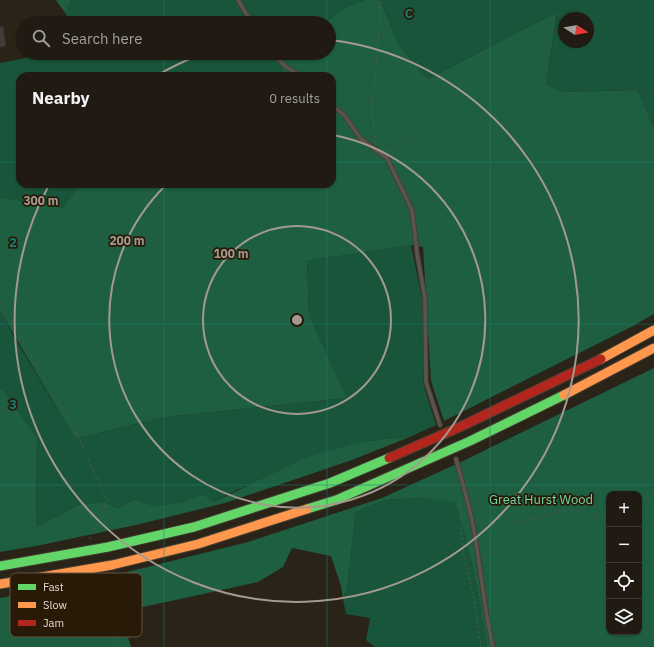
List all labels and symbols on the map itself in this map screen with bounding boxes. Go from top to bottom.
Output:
text: C [405,5,414,22]
north arrow [558,12,594,48]
text: 300 m [23,193,59,208]
text: 200 m [109,233,145,248]
text: 2 [9,234,17,251]
text: 100 m [213,246,249,261]
centre of rings [290,313,304,327]
text: 3 [9,396,17,413]
park label: Great Hurst Wood [489,491,593,508]
legend [10,573,142,637]
text: Fast [43,580,64,594]
text: Slow [43,598,67,612]
text: Jam [43,616,64,630]

